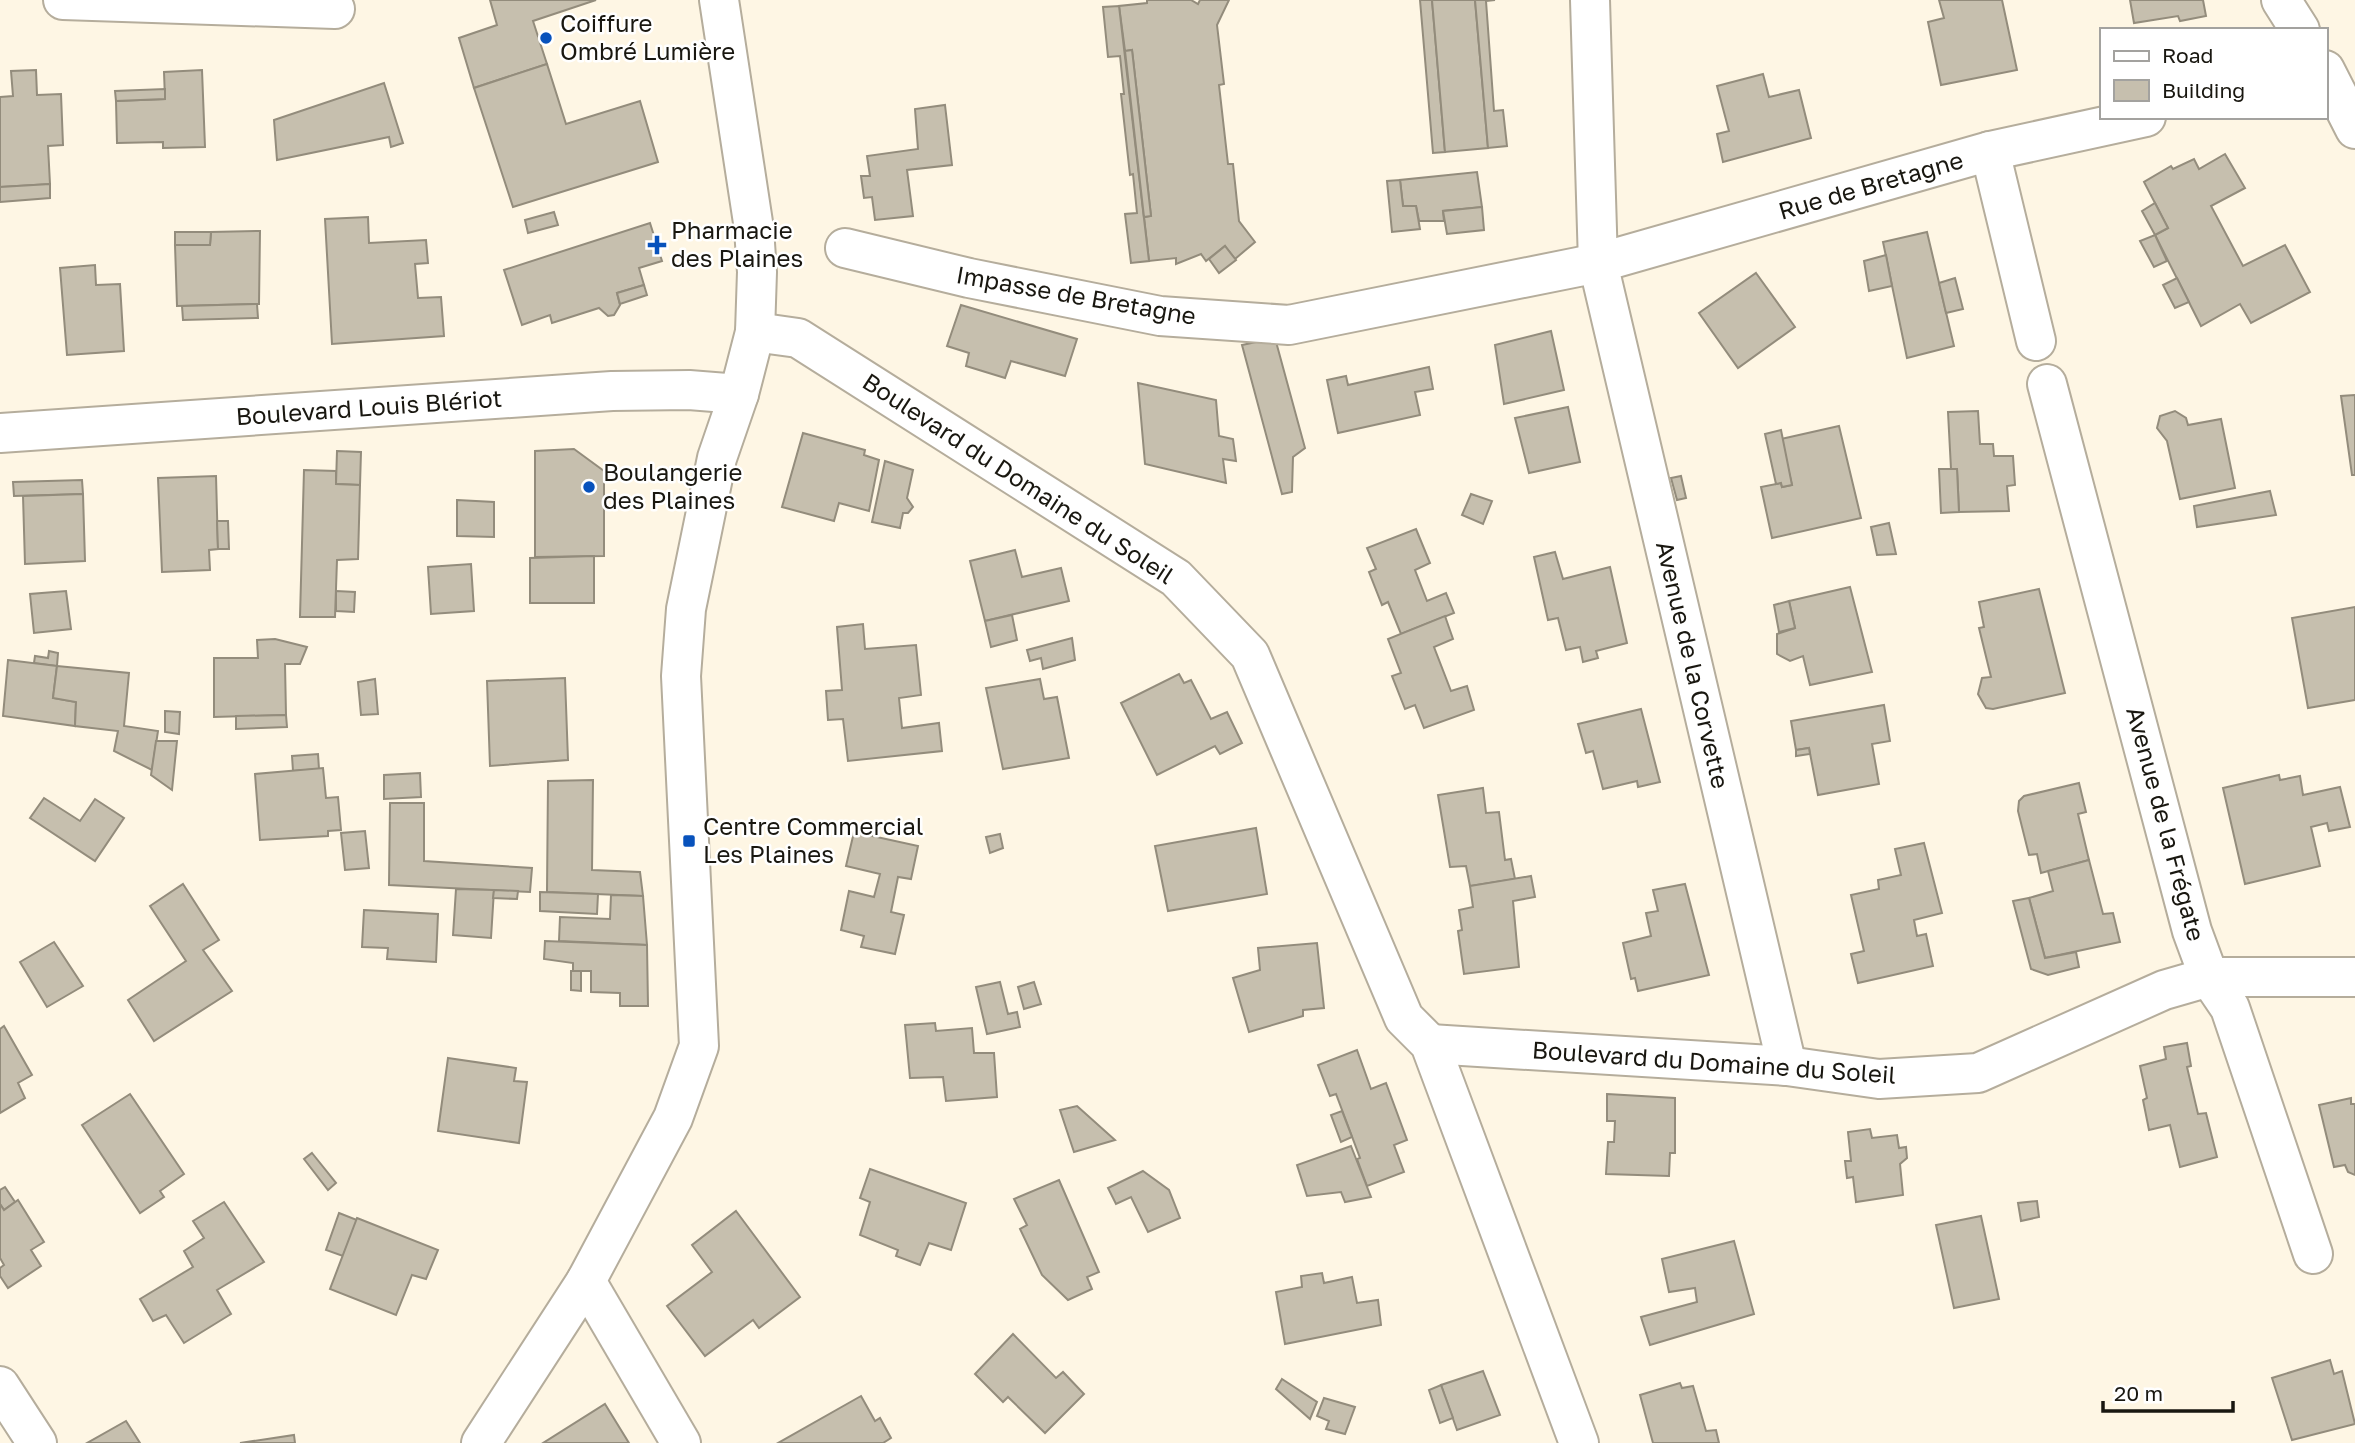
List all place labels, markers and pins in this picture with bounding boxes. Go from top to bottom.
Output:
place label: Coiffure Ombré Lumière [560,8,735,65]
marker: Coiffure Ombré Lumière [538,30,554,46]
place label: Pharmacie des Plaines [671,215,803,272]
marker: Pharmacie des Plaines [649,237,665,253]
place label: Boulangerie des Plaines [603,457,742,514]
marker: Boulangerie des Plaines [581,479,597,495]
place label: Centre Commercial Les Plaines [703,811,923,868]
marker: Centre Commercial Les Plaines [681,833,697,849]

